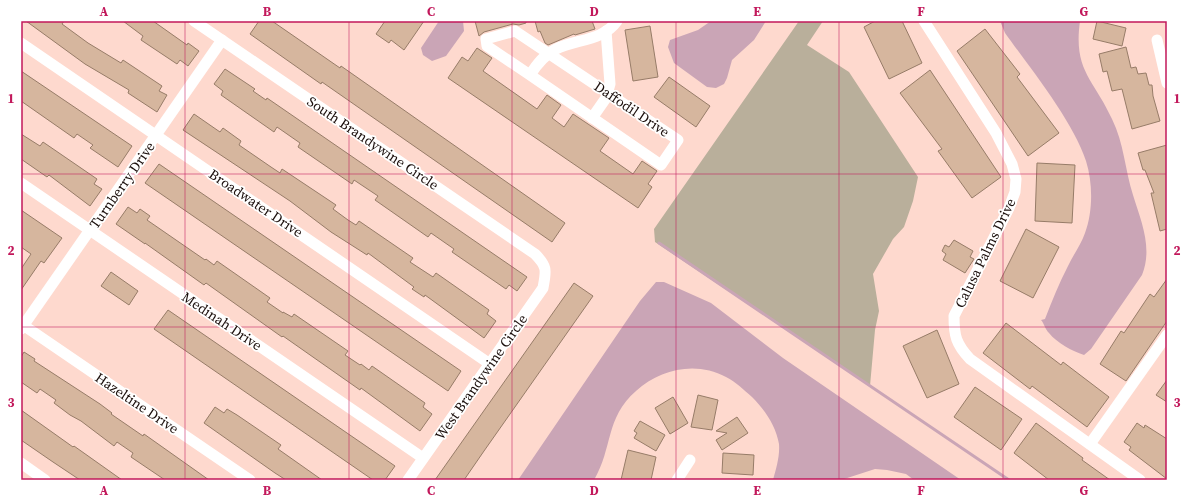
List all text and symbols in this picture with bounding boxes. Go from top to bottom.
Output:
text: A [100,3,109,20]
text: B [263,3,272,20]
text: C [427,3,435,20]
text: D [589,3,599,20]
text: E [753,3,761,20]
text: F [917,3,925,20]
text: G [1080,3,1089,20]
street label: Daffodil Drive [590,76,674,142]
text: 1 [7,90,15,107]
text: 1 [1173,90,1181,107]
street label: South Brandywine Circle [303,91,443,195]
street label: Turnberry Drive [85,137,159,233]
street label: Broadwater Drive [205,164,307,242]
street label: Calusa Palms Drive [950,195,1020,311]
text: 2 [7,242,15,259]
text: 2 [1173,242,1181,259]
street label: Medinah Drive [178,287,266,355]
street label: West Brandywine Circle [430,310,532,444]
street label: Hazeltine Drive [91,368,183,438]
text: 3 [7,394,15,411]
text: 3 [1173,394,1181,411]
text: A [100,482,109,499]
text: B [263,482,272,499]
text: C [427,482,435,499]
text: D [589,482,599,499]
text: E [753,482,761,499]
text: F [917,482,925,499]
text: G [1080,482,1089,499]

